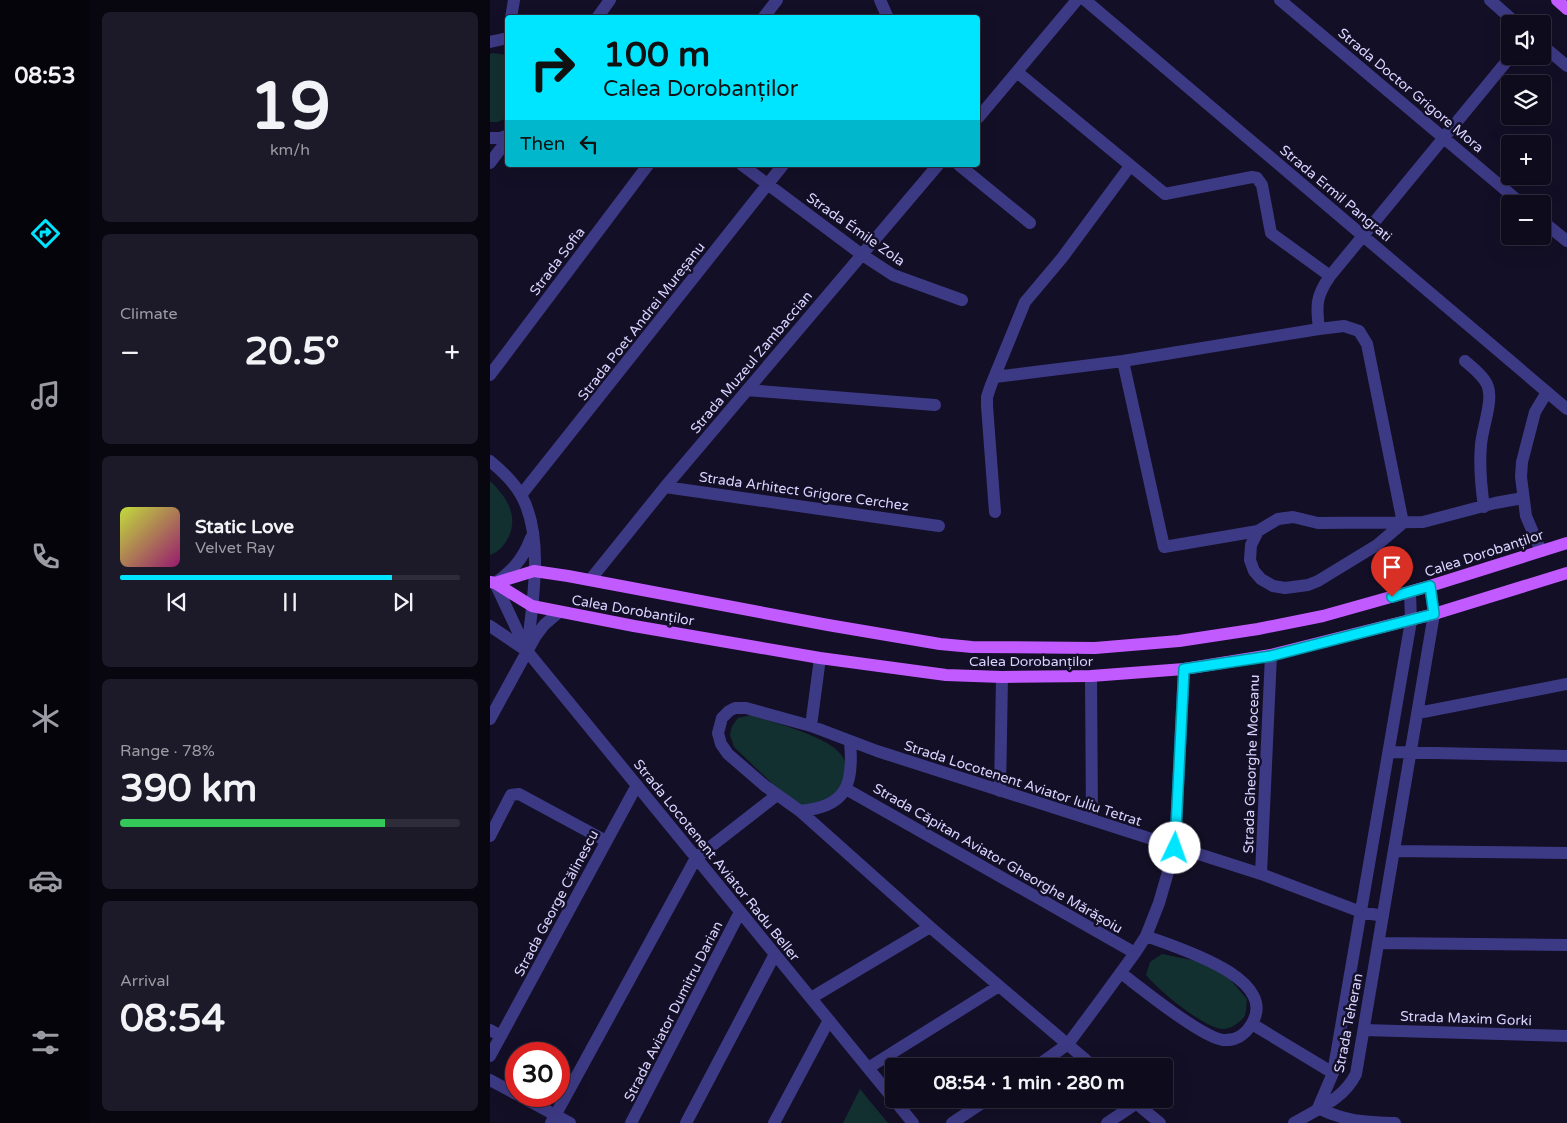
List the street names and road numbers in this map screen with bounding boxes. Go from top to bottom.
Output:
street label: Strada Doctor Grigore Mora [1334,24,1487,156]
street label: Strada Ermil Pangrati [1276,142,1395,245]
street label: Strada Émile Zola [803,189,908,270]
street label: Strada Sofia [526,224,589,299]
street label: Strada Poet Andrei Mureșanu [574,239,709,404]
street label: Strada Muzeul Zambaccian [687,288,816,437]
street label: Strada Arhitect Grigore Cerchez [698,468,910,515]
street label: Calea Dorobanților [1422,526,1546,581]
street label: Calea Dorobanților [570,591,696,630]
street label: Calea Dorobanților [969,653,1094,670]
street label: Strada Gheorghe Moceanu [1240,674,1263,854]
street label: Strada Locotenent Aviator Iuliu Tetrat [902,737,1144,830]
street label: Strada Locotenent Aviator Radu Beller [630,756,804,965]
street label: Strada Căpitan Aviator Gheorghe Mărășoiu [870,780,1126,937]
street label: Strada George Călinescu [511,827,602,979]
street label: Strada Aviator Dumitru Darian [620,918,726,1104]
street label: Strada Teheran [1331,972,1366,1074]
street label: Strada Maxim Gorki [1400,1008,1532,1029]

